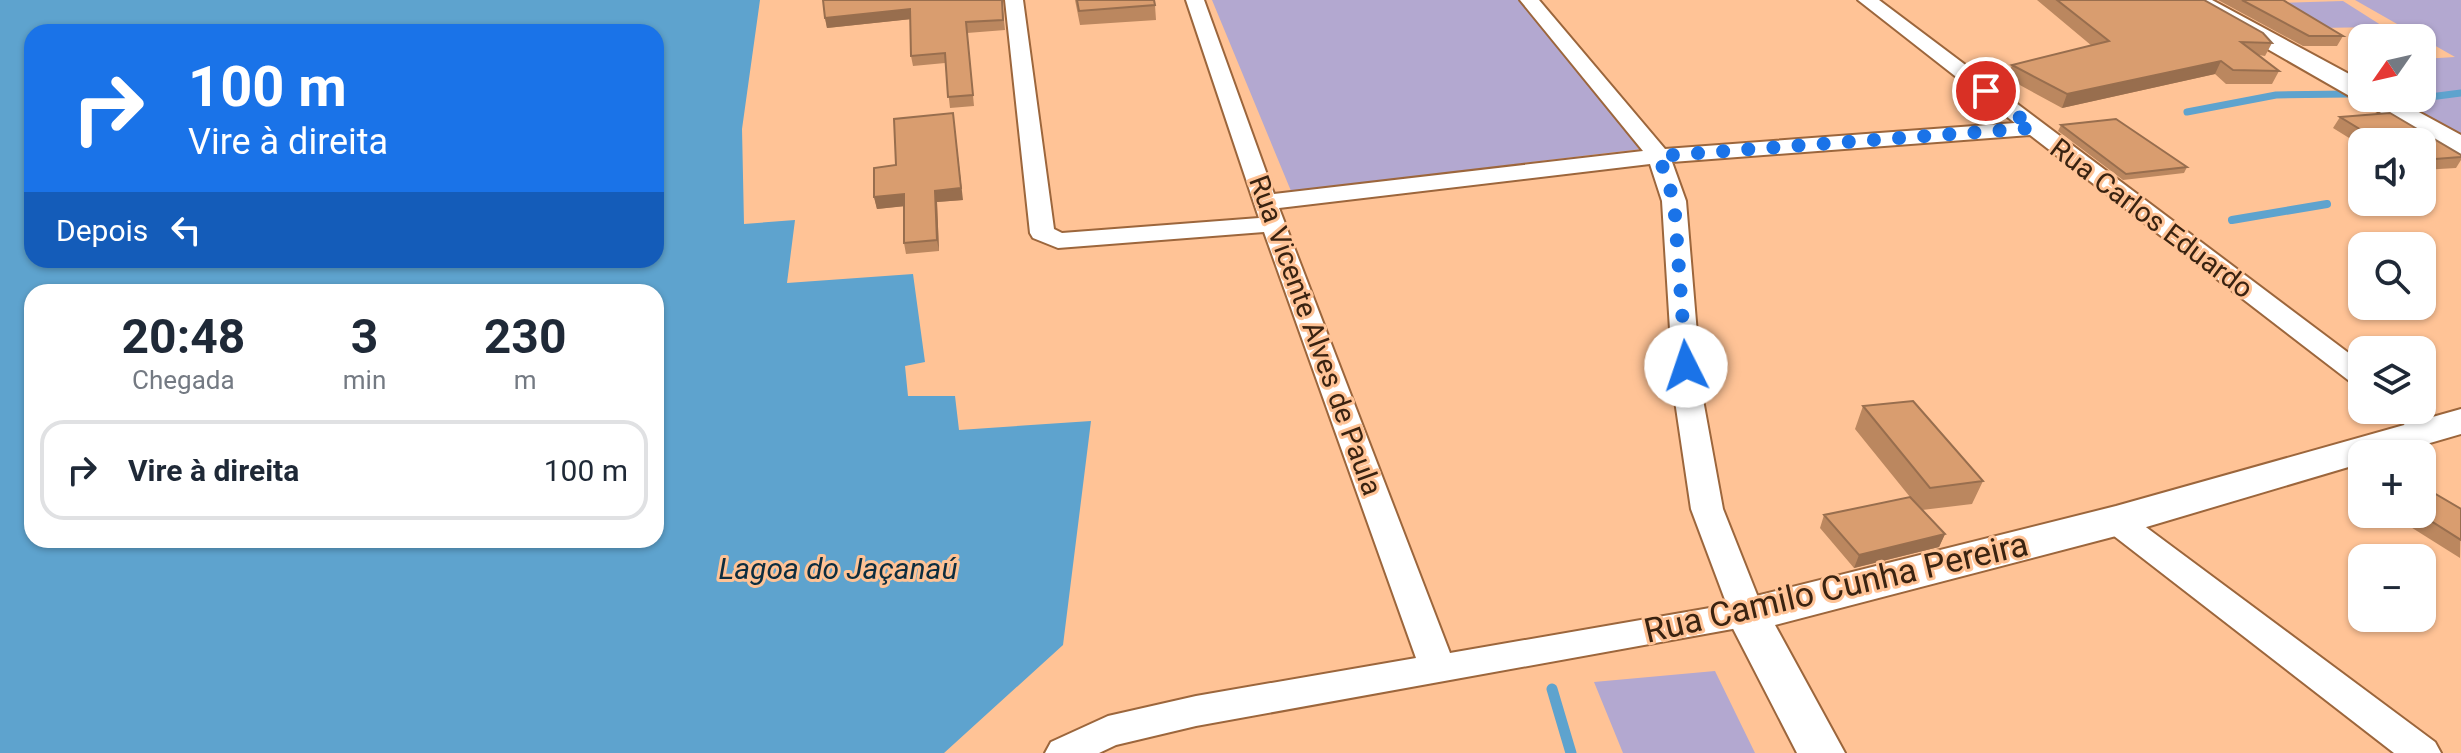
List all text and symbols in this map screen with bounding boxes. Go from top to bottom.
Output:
north arrow [2348,24,2436,112]
map controls [2348,24,2436,632]
text: 100 m [188,54,347,120]
icon: right [56,56,160,160]
pin [1952,57,2020,125]
icon: arrive [1964,69,2008,113]
text: Vire à direita [188,121,388,163]
button: sound [2348,128,2436,216]
street label: Rua Carlos Eduardo [2044,131,2259,305]
street label: Rua Vicente Alves de Paula [1242,171,1389,500]
icon: left [164,208,208,252]
text: Depois [56,213,148,248]
button: search [2348,232,2436,320]
text: 20:48 [122,308,245,365]
text: 3 [351,308,378,365]
text: 230 [484,308,566,365]
position arrow [1644,324,1728,408]
button: layers [2348,336,2436,424]
text: Chegada [132,365,235,395]
text: min [343,365,386,395]
text: m [514,365,537,395]
button: + [2348,440,2436,528]
icon: right [60,448,104,492]
text: Vire à direita [128,453,299,488]
text: 100 m [544,453,628,488]
street label: Rua Camilo Cunha Pereira [1640,523,2032,651]
button: − [2348,544,2436,632]
water label: Lagoa do Jaçanaú [719,551,957,586]

